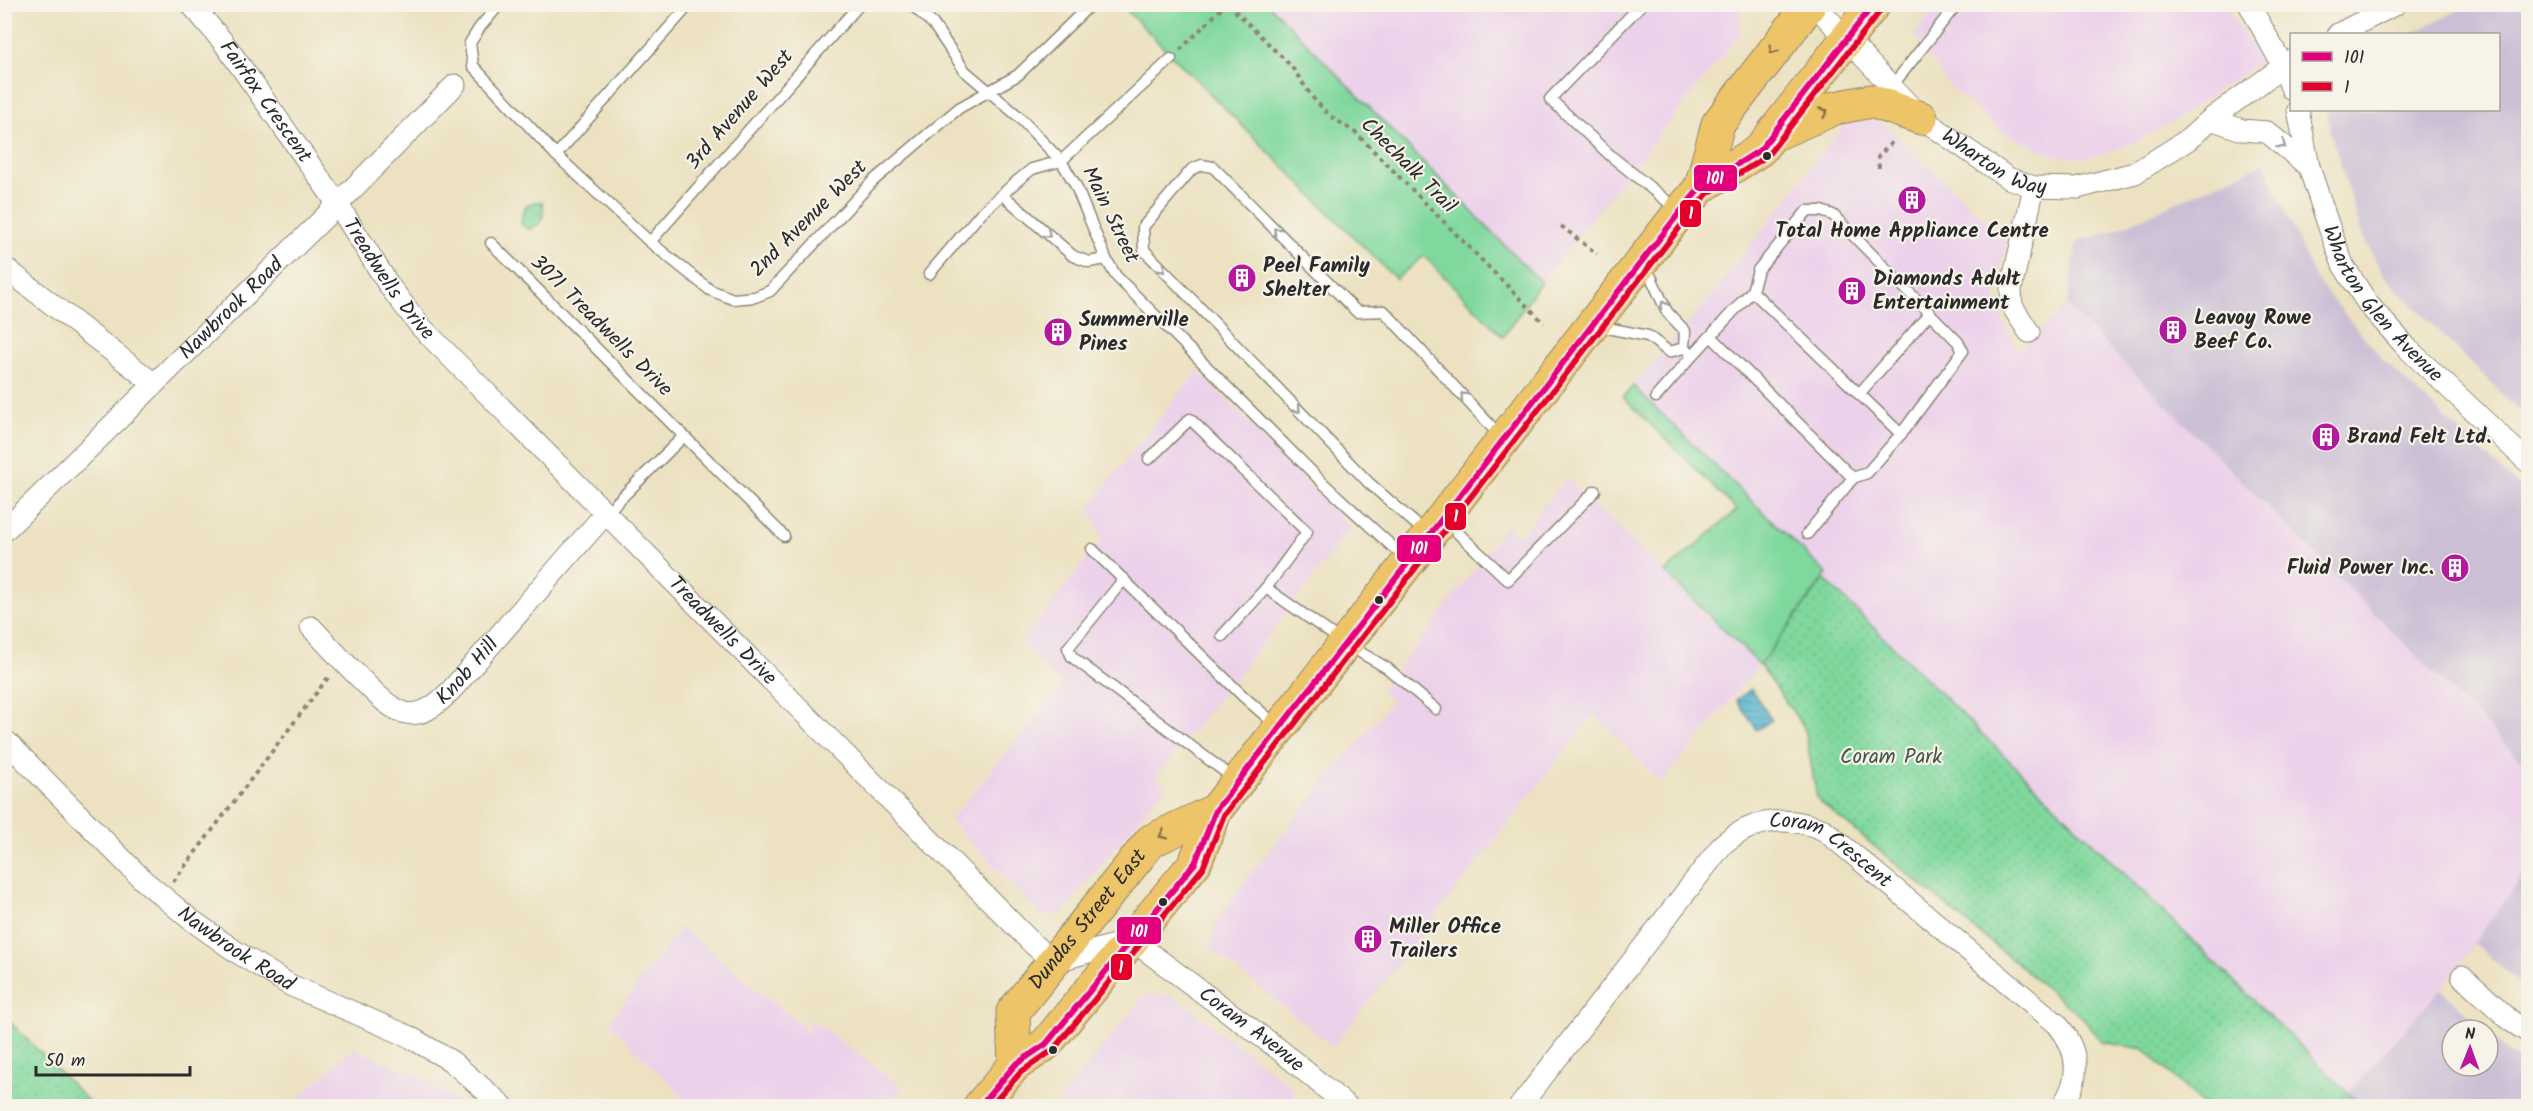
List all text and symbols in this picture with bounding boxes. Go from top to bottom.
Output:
legend [2290,33,2500,111]
street label: Fairfox Crescent [211,34,321,171]
street label: 3rd Avenue West [678,42,803,178]
one-way arrow [1770,44,1781,55]
text: 101 [2344,44,2364,73]
text: 1 [2344,74,2350,103]
one-way arrow [1818,108,1829,120]
street label: Chechalk Trail [1352,110,1464,222]
street label: Wharton Way [1934,120,2047,204]
one-way arrow [2275,137,2286,148]
unlabelled marker [1761,150,1773,162]
street label: 2nd Avenue West [742,152,876,286]
street label: Main Street [1072,161,1148,270]
line badge: 101 [1693,164,1738,192]
text: 101 [1706,167,1724,192]
building icon: Total Home Appliance Centre [1896,184,1928,216]
line badge: 1 [1679,199,1702,228]
text: 1 [1689,202,1694,227]
street label: Treadwells Drive [334,212,443,349]
place label: Total Home Appliance Centre [1775,215,2049,248]
street label: Wharton Glen Avenue [2313,221,2451,391]
one-way arrow [1041,227,1051,238]
one-way arrow [1273,227,1284,238]
street label: 3071 Treadwells Drive [522,247,680,405]
street label: Nawbrook Road [171,249,292,368]
place label: Peel Family Shelter [1263,250,1370,307]
one-way arrow [1154,261,1165,272]
building icon: Peel Family Shelter [1226,262,1258,294]
place label: Diamonds Adult Entertainment [1873,263,2021,320]
building icon: Diamonds Adult Entertainment [1836,275,1868,307]
one-way arrow [1660,300,1672,311]
place label: Leavoy Rowe Beef Co. [2194,302,2311,359]
place label: Summerville Pines [1079,304,1189,361]
building icon: Leavoy Rowe Beef Co. [2157,314,2189,346]
building icon: Summerville Pines [1042,316,1074,348]
one-way arrow [1460,393,1471,403]
one-way arrow [1290,401,1301,412]
building icon: Brand Felt Ltd. [2310,421,2342,453]
place label: Brand Felt Ltd. [2347,421,2491,454]
line badge: 1 [1444,502,1467,531]
text: 1 [1454,505,1459,530]
line badge: 101 [1396,534,1442,563]
text: 101 [1410,537,1428,562]
place label: Fluid Power Inc. [2287,552,2434,585]
building icon: Fluid Power Inc. [2439,552,2471,584]
street label: Treadwells Drive [660,569,785,694]
unlabelled marker [1373,594,1385,606]
street label: Knob Hill [428,630,507,714]
park label: Coram Park [1840,741,1942,774]
street label: Coram Crescent [1768,805,1900,897]
one-way arrow [1159,828,1170,840]
street label: Dundas Street East [1020,841,1156,997]
unlabelled marker [1157,896,1169,908]
street label: Nawbrook Road [170,898,302,1001]
place label: Miller Office Trailers [1389,911,1501,968]
line badge: 101 [1116,916,1162,945]
text: 101 [1130,920,1148,945]
building icon: Miller Office Trailers [1352,923,1384,955]
line badge: 1 [1110,953,1133,981]
text: 1 [1119,956,1124,981]
street label: Coram Avenue [1191,978,1312,1081]
north arrow [2440,1018,2500,1078]
text: N [2465,1022,2476,1047]
scale bar [36,1039,190,1077]
unlabelled marker [1047,1044,1059,1056]
text: 50 m [45,1047,85,1076]

